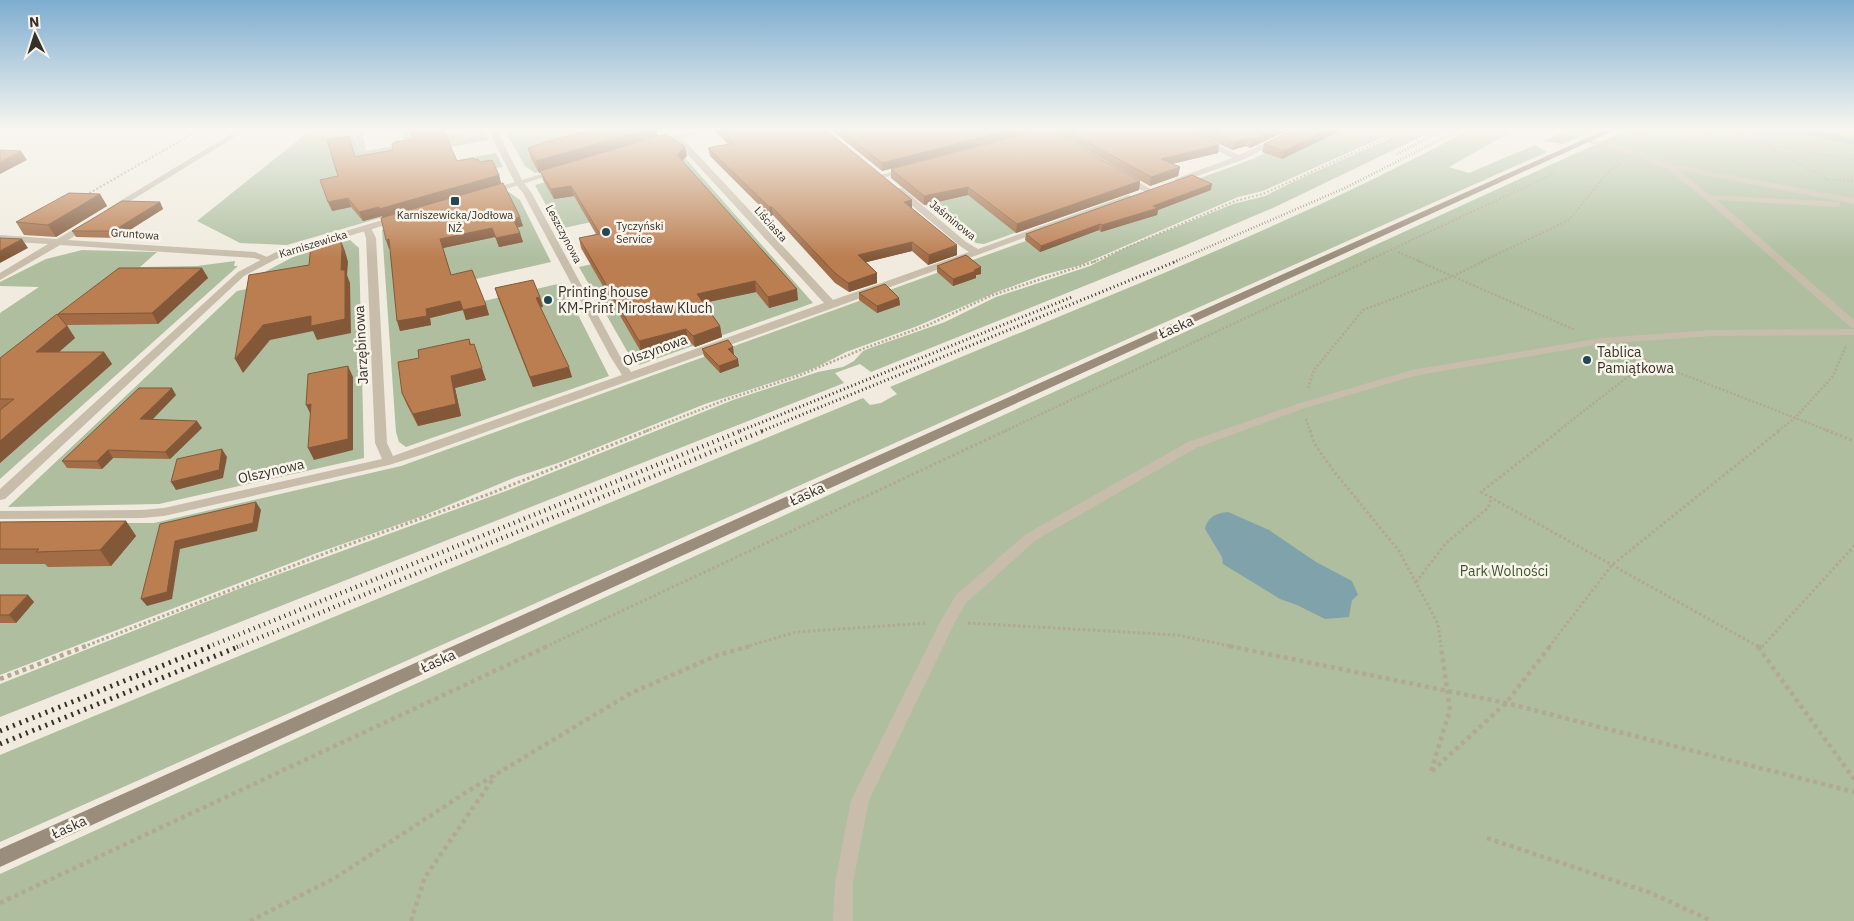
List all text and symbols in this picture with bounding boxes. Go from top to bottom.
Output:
north arrow [10,10,60,60]
text: N [28,13,40,31]
marker: Karniszewicka/Jodłowa NŻ [449,195,461,207]
street label: Jaśminowa [927,197,979,243]
street label: Leszczynowa [543,202,585,266]
street label: Liściasta [751,203,791,245]
place label: Karniszewicka/Jodłowa NŻ [397,208,513,235]
place label: Tyczyński Service [616,219,664,246]
street label: Gruntowa [110,225,160,243]
marker: Tyczyński Service [600,226,612,238]
street label: Karniszewicka [277,227,349,261]
place label: Printing house KM-Print Mirosław Kluch [558,283,713,317]
marker: Printing house KM-Print Mirosław Kluch [542,294,554,306]
street label: Jarzębinowa [350,304,372,385]
street label: Łaska [1155,311,1197,343]
street label: Olszynowa [620,330,690,370]
place label: Tablica Pamiątkowa [1597,343,1674,377]
marker: Tablica Pamiątkowa [1581,354,1593,366]
street label: Olszynowa [236,454,307,487]
street label: Łaska [786,478,828,510]
park label: Park Wolności [1460,562,1548,580]
street label: Łaska [417,645,459,677]
street label: Łaska [48,811,90,843]

